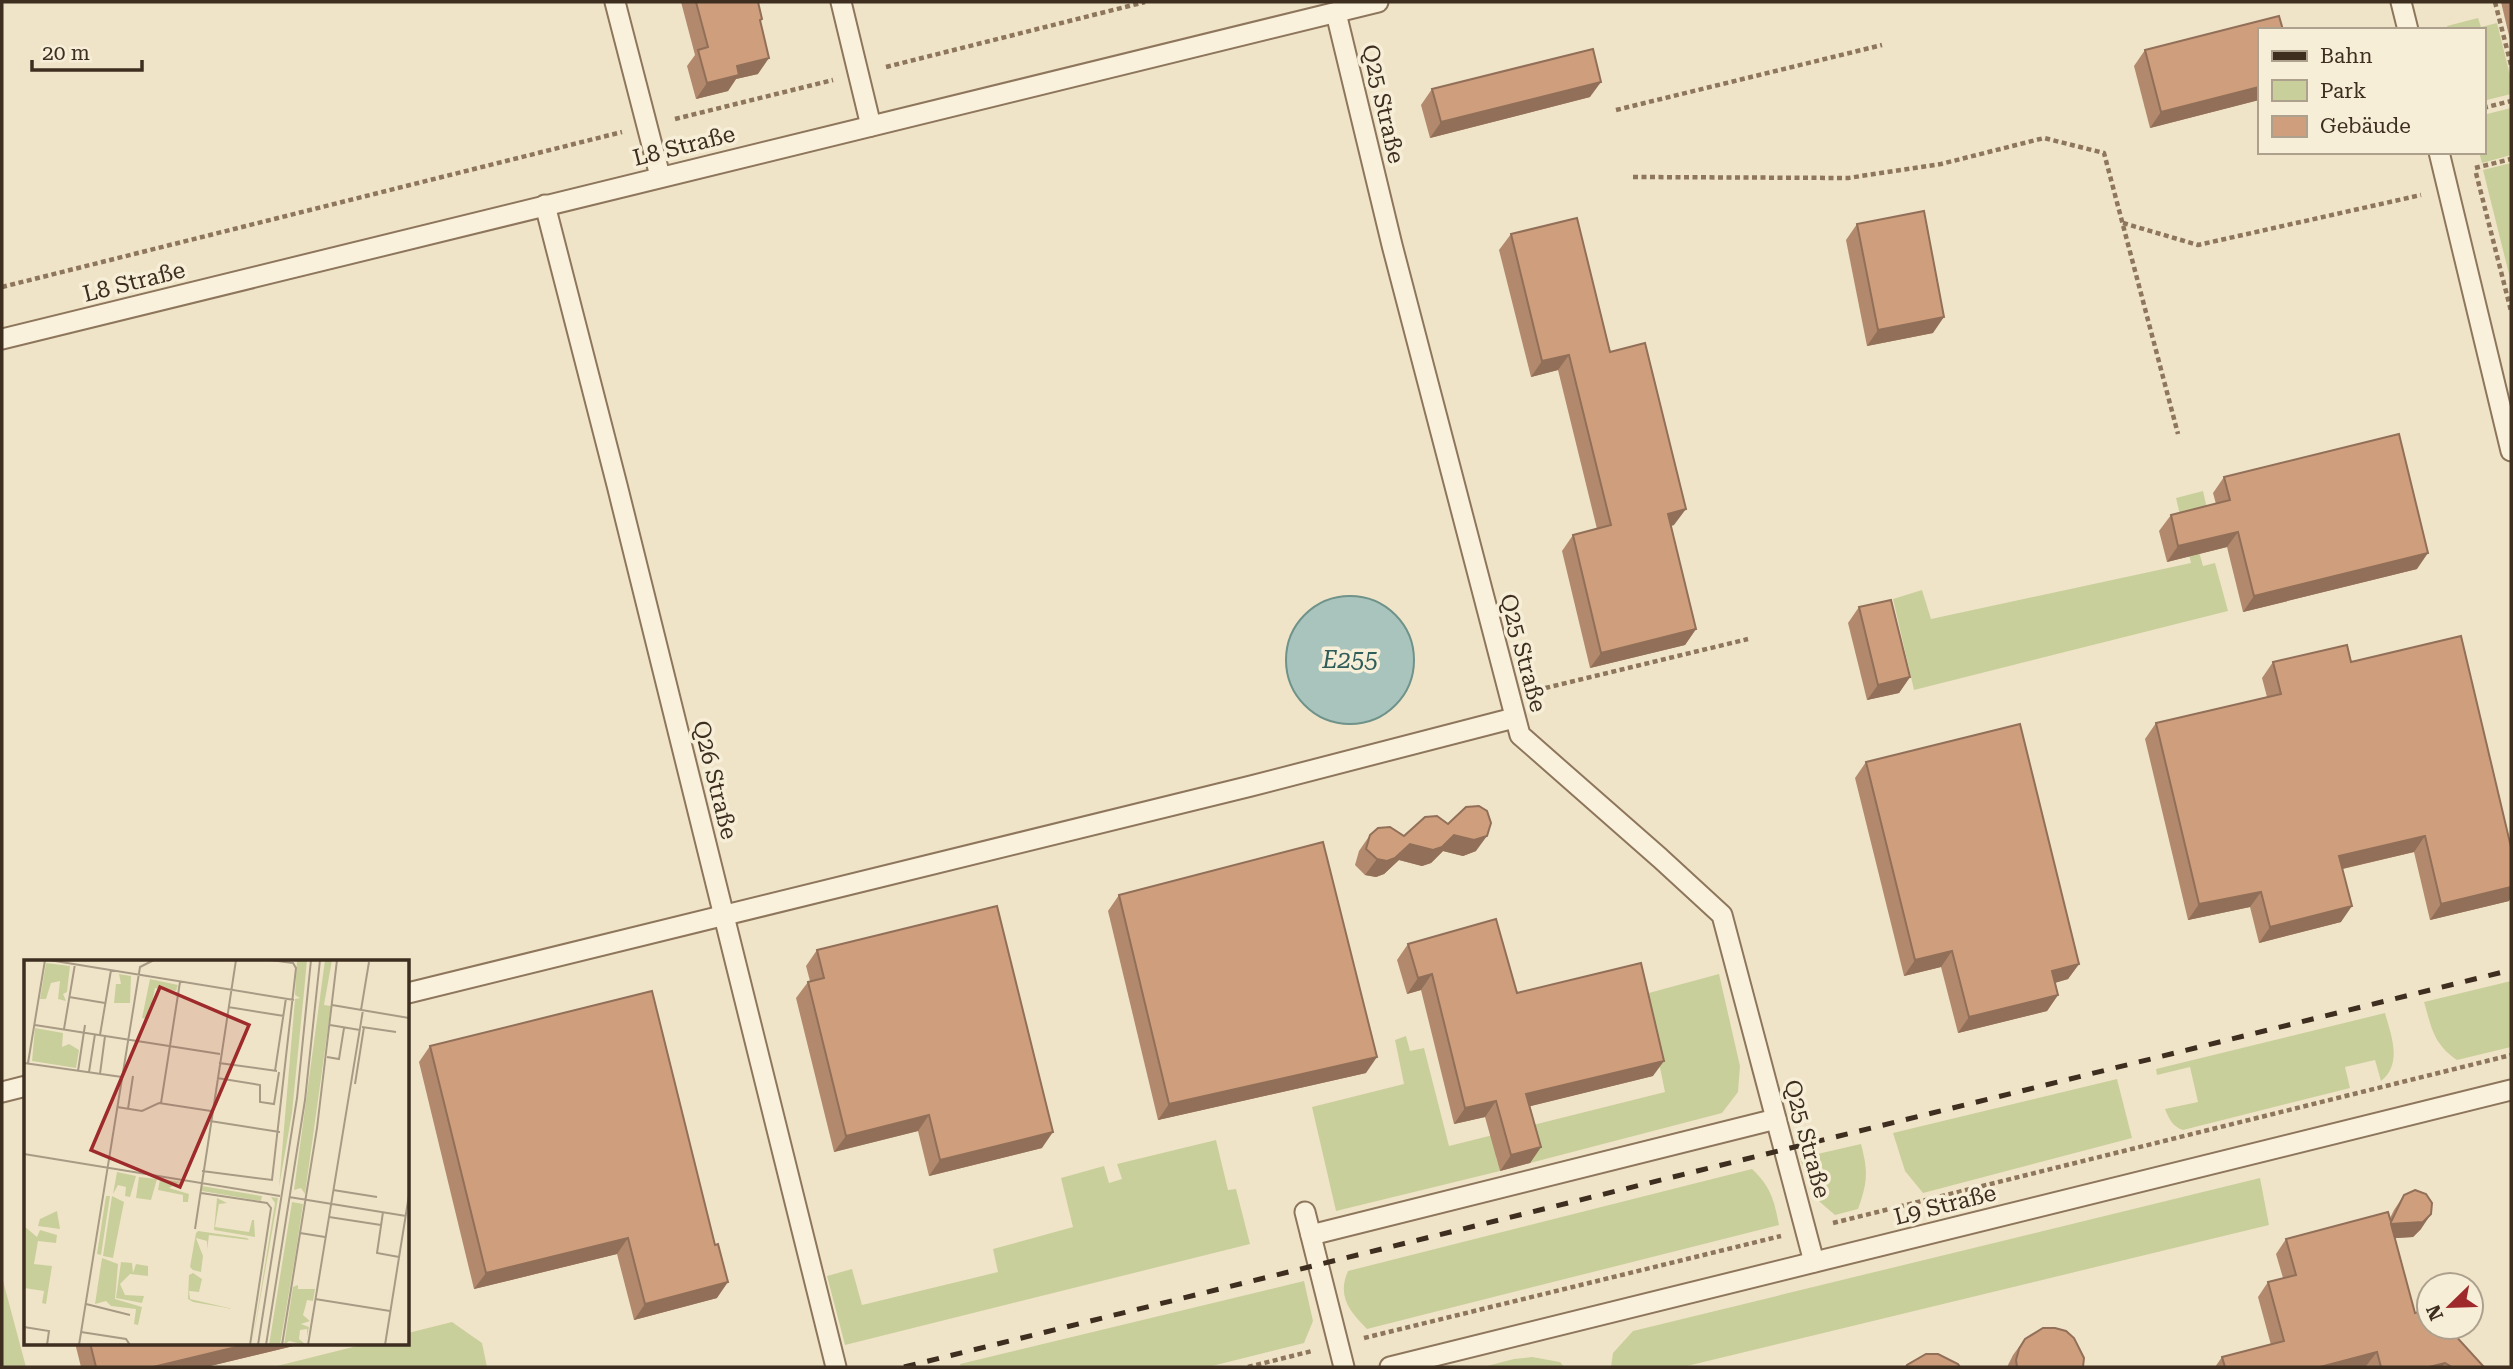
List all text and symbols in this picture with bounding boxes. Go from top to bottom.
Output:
scale bar [32,28,142,72]
legend [2258,28,2485,154]
text: 20 m [42,41,90,65]
street label: Q25 Straße [1356,42,1410,166]
text: Bahn [2320,44,2373,68]
text: Park [2320,79,2366,103]
text: Gebäude [2320,114,2411,138]
street label: L8 Straße [630,120,738,172]
street label: L8 Straße [80,256,188,308]
street label: Q25 Straße [1494,591,1552,715]
water label: E255 [1321,646,1378,674]
street label: Q26 Straße [687,718,743,842]
inset map [24,960,410,1344]
street label: Q25 Straße [1778,1077,1836,1201]
street label: L9 Straße [1891,1179,1999,1231]
north arrow [2415,1271,2485,1341]
text: N [2421,1301,2448,1324]

